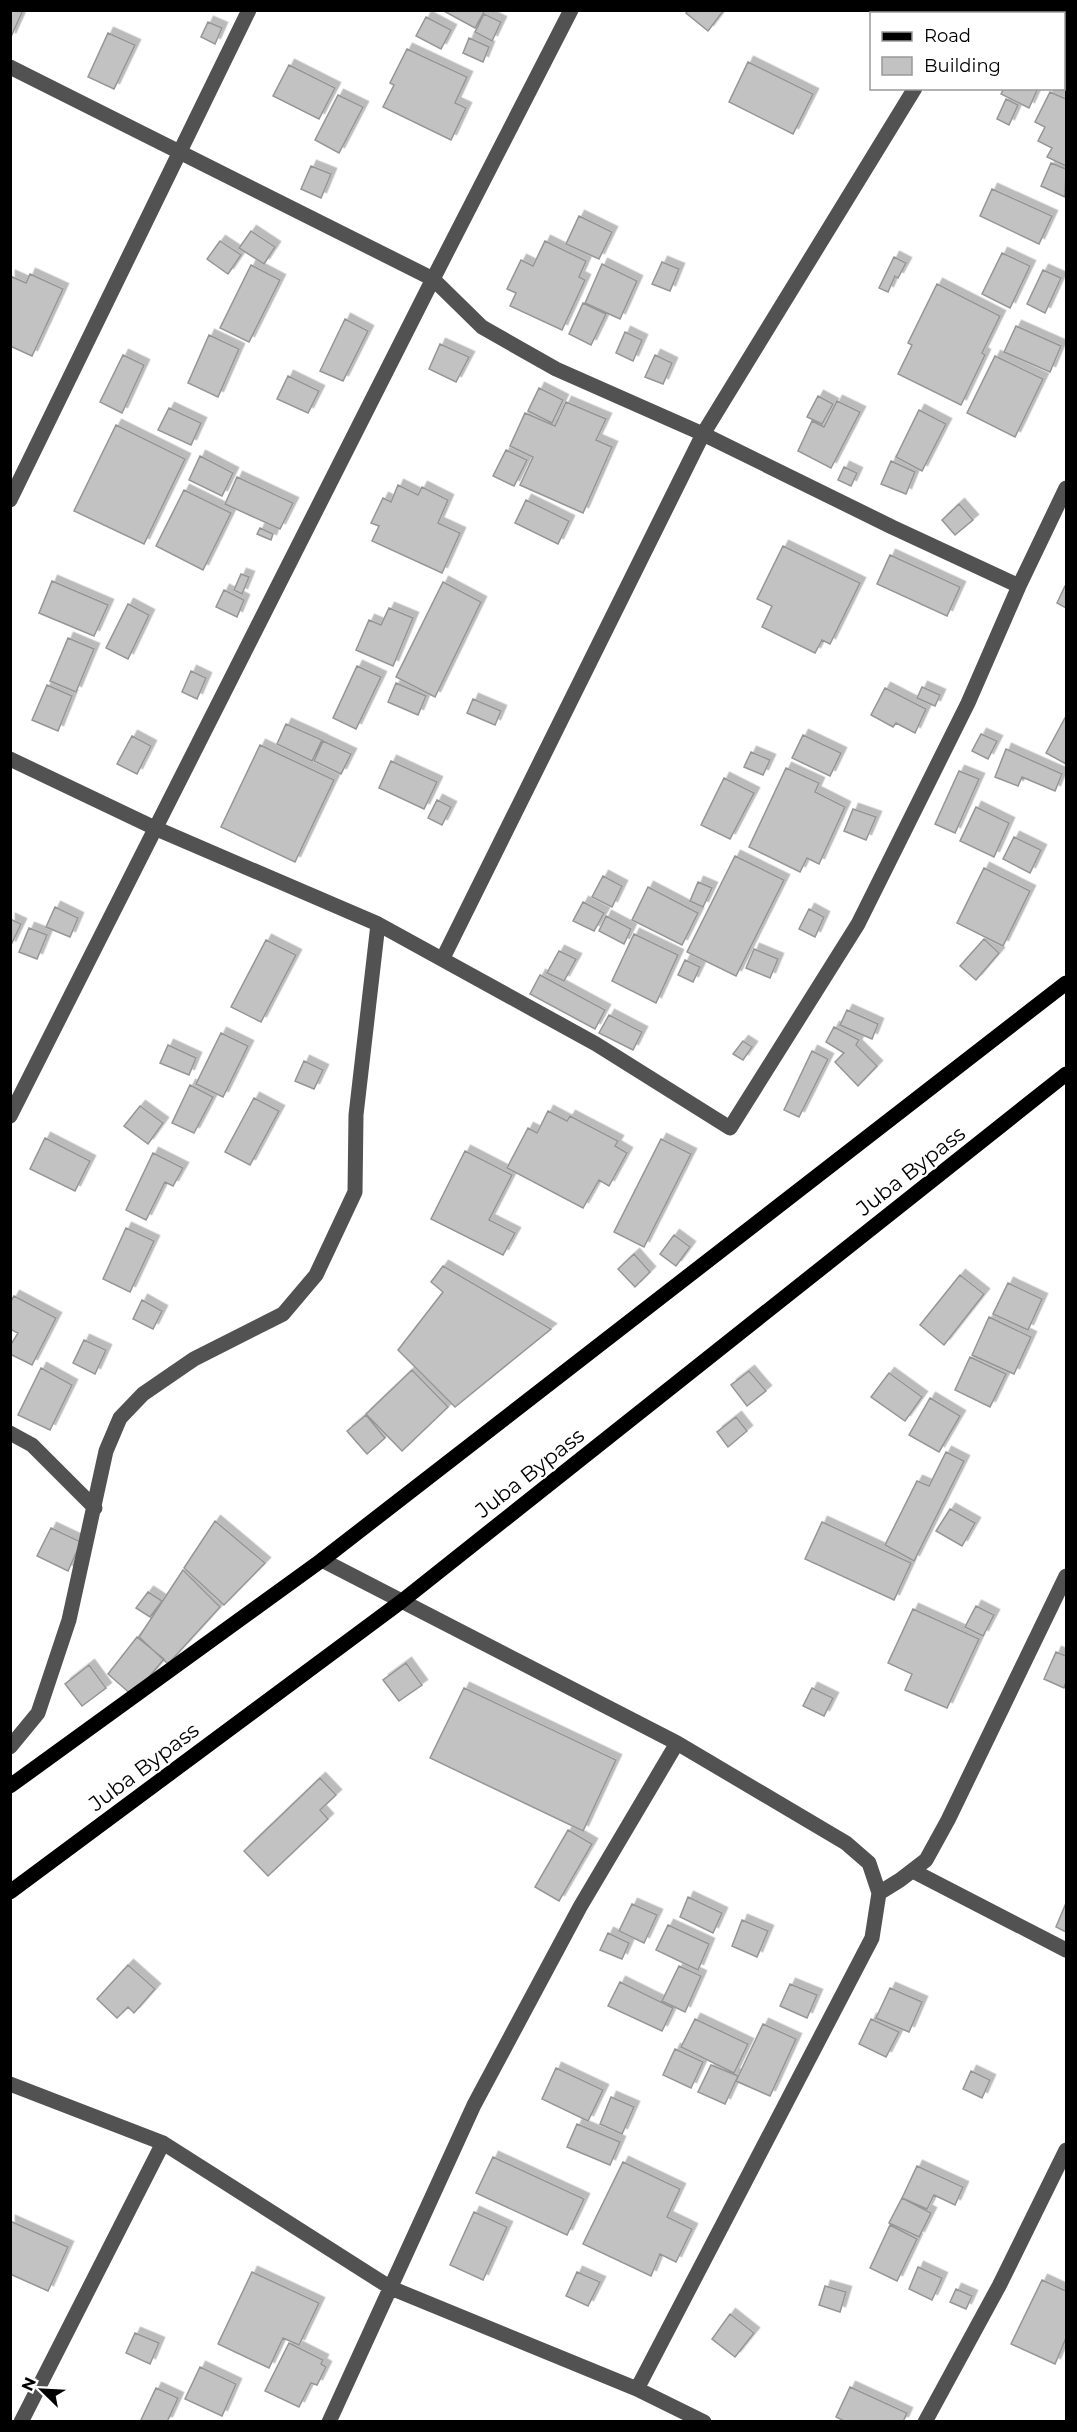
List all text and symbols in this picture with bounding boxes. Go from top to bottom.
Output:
legend [870,12,1065,90]
text: Road [924,25,971,47]
text: Building [924,55,1001,77]
street label: Juba Bypass [851,1120,970,1221]
street label: Juba Bypass [470,1422,589,1523]
street label: Juba Bypass [83,1717,204,1817]
north arrow [12,2360,72,2420]
text: N [17,2374,40,2394]

